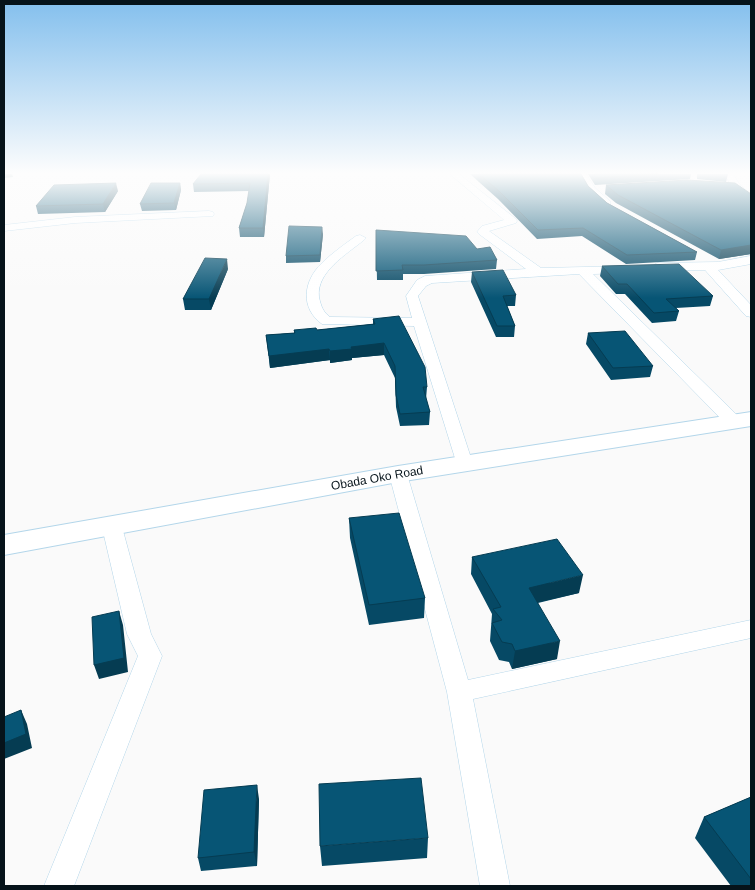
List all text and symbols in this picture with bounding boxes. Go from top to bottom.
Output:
street label: Obada Oko Road [330,463,424,493]

